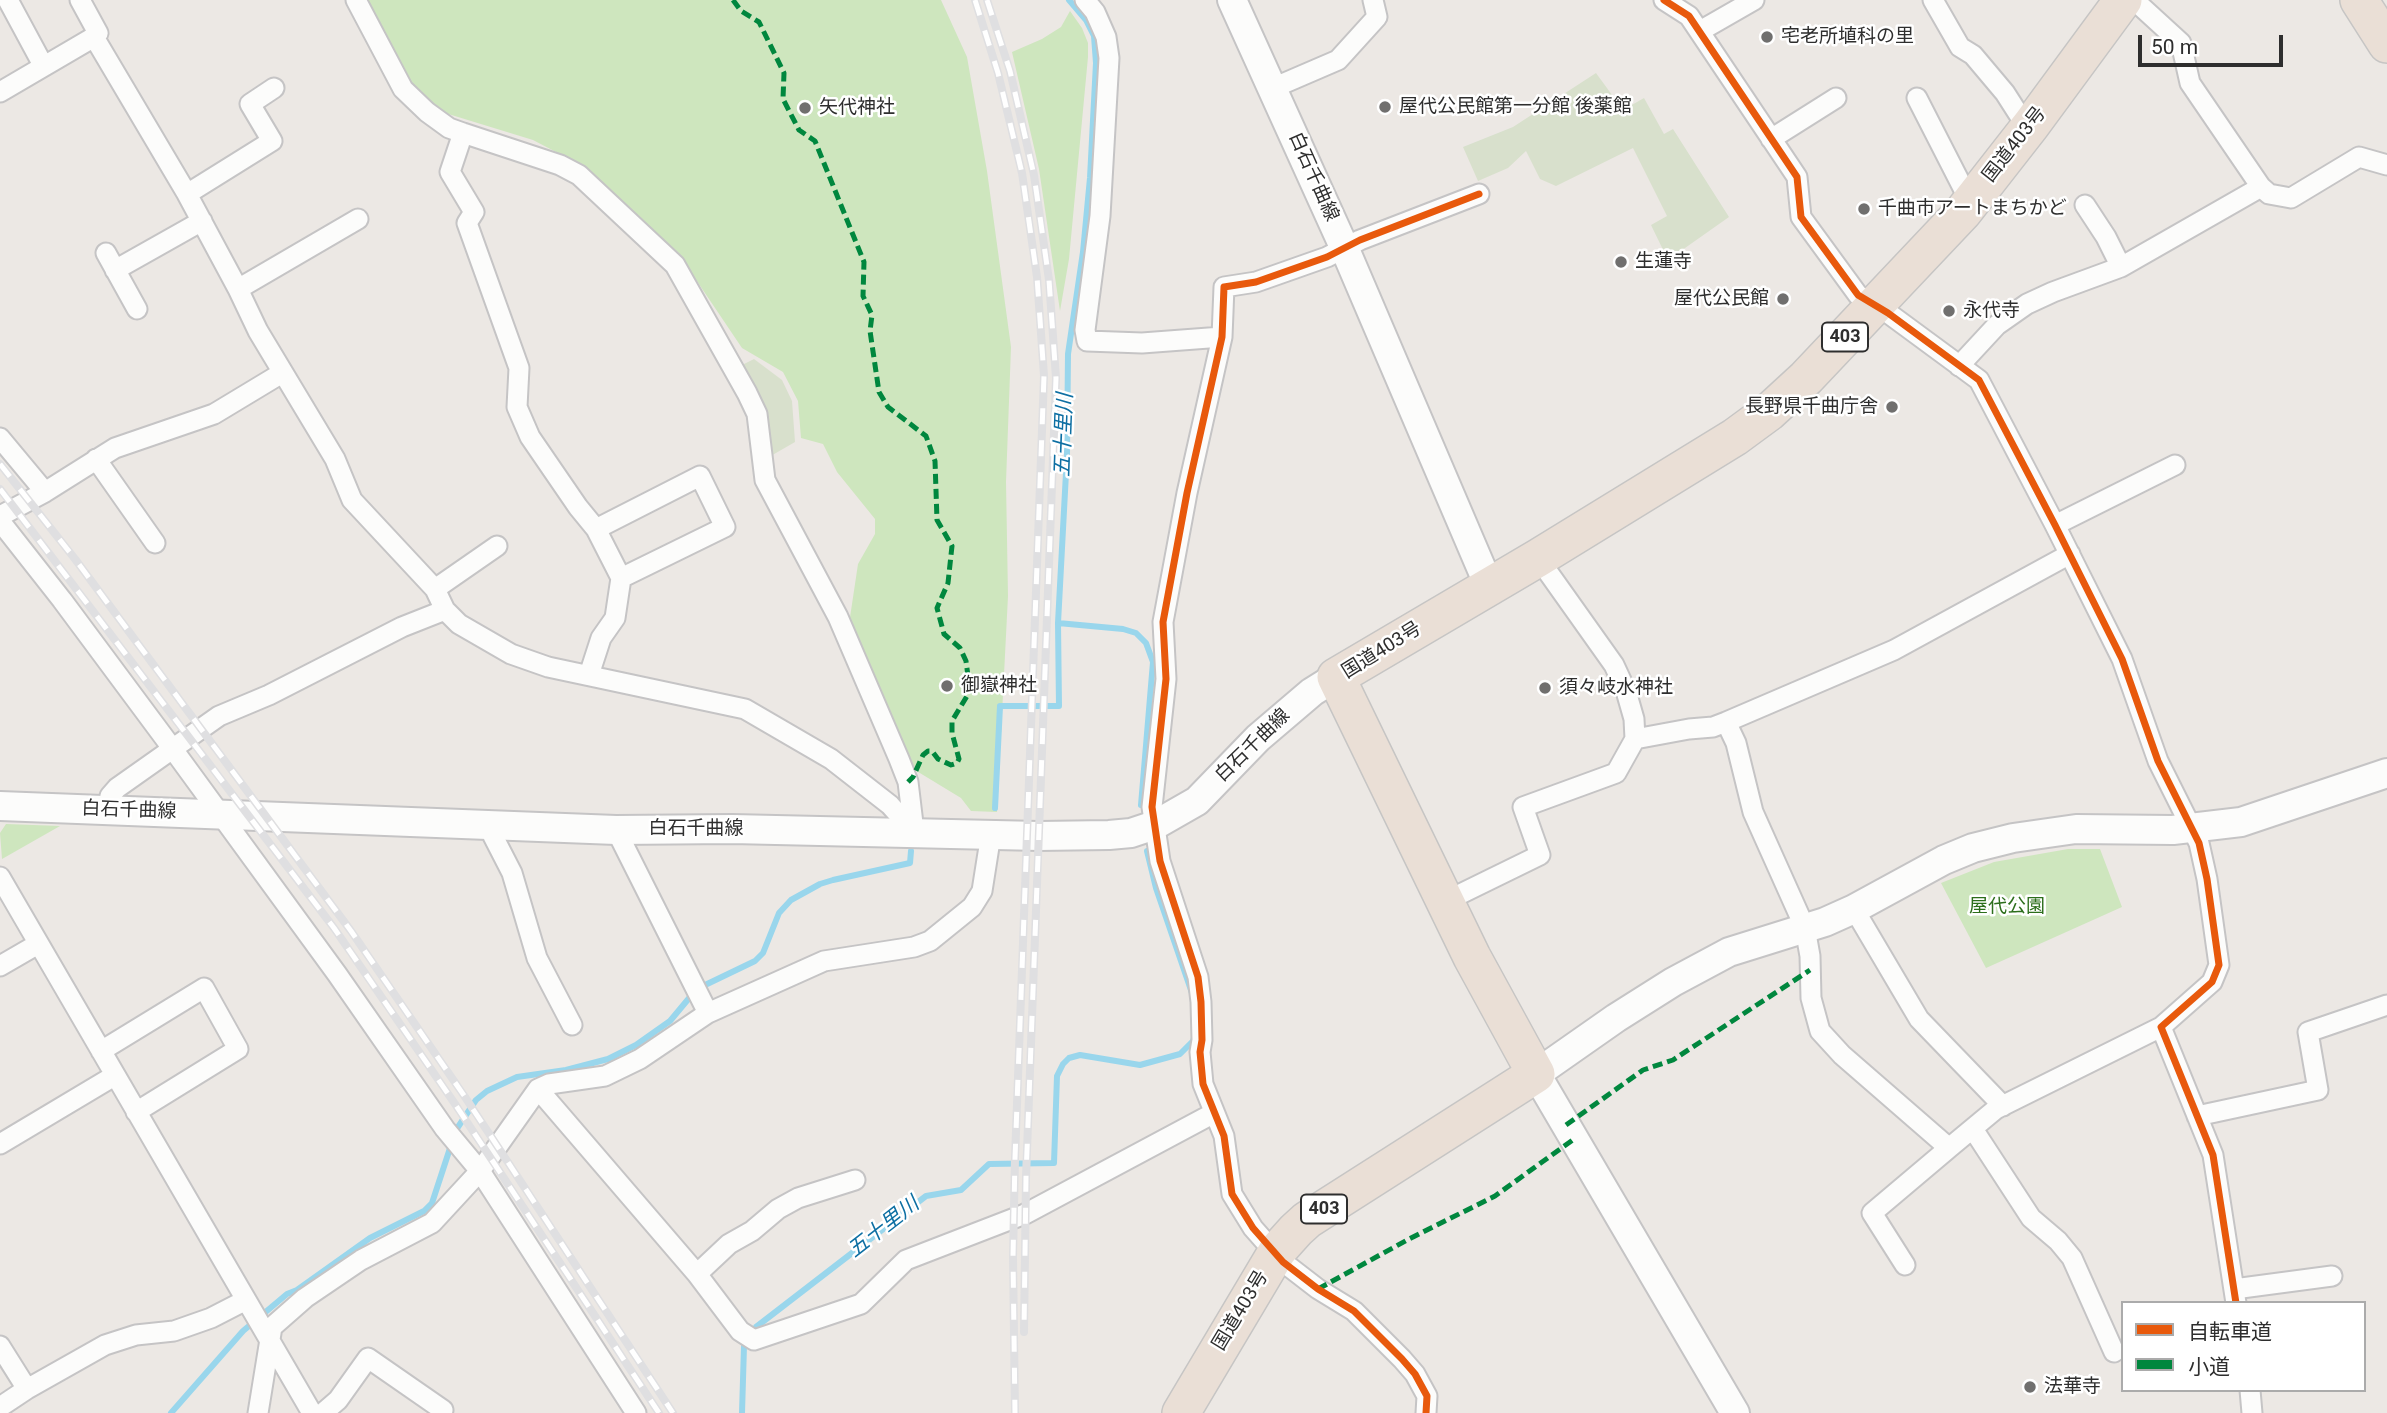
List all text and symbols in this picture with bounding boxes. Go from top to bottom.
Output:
scale bar [2142,21,2287,65]
place label: 宅老所埴科の里 [1781,26,1914,48]
marker: 宅老所埴科の里 [1759,29,1775,45]
text: 50 m [2151,35,2198,59]
place label: 屋代公民館第一分館 後薬館 [1399,96,1632,118]
place label: 矢代神社 [819,97,895,119]
marker: 屋代公民館第一分館 後薬館 [1377,99,1393,115]
marker: 矢代神社 [797,100,813,116]
street label: 国道403号 [1979,103,2051,187]
street label: 白石千曲線 [1283,129,1343,225]
place label: 千曲市アートまちかど [1878,198,2067,220]
marker: 千曲市アートまちかど [1856,201,1872,217]
place label: 生蓮寺 [1635,251,1692,273]
marker: 生蓮寺 [1613,254,1629,270]
place label: 屋代公民館 [1674,288,1769,310]
marker: 屋代公民館 [1775,291,1791,307]
place label: 永代寺 [1963,300,2020,322]
marker: 永代寺 [1941,303,1957,319]
road number: 403 [1822,323,1868,352]
water label: 五十里川 [1051,393,1079,477]
place label: 長野県千曲庁舎 [1745,396,1878,418]
marker: 長野県千曲庁舎 [1884,399,1900,415]
street label: 国道403号 [1338,618,1426,684]
place label: 御嶽神社 [961,675,1037,697]
place label: 須々岐水神社 [1559,677,1673,699]
marker: 御嶽神社 [939,678,955,694]
marker: 須々岐水神社 [1537,680,1553,696]
street label: 白石千曲線 [1211,705,1295,787]
street label: 白石千曲線 [81,798,177,824]
street label: 白石千曲線 [649,818,743,840]
park label: 屋代公園 [1969,896,2045,918]
water label: 五十里川 [843,1192,925,1264]
road number: 403 [1301,1194,1347,1224]
street label: 国道403号 [1208,1267,1274,1355]
legend [2121,1301,2366,1392]
text: 自転車道 [2188,1320,2272,1344]
text: 小道 [2188,1355,2230,1379]
place label: 法華寺 [2044,1376,2101,1398]
marker: 法華寺 [2022,1379,2038,1395]

